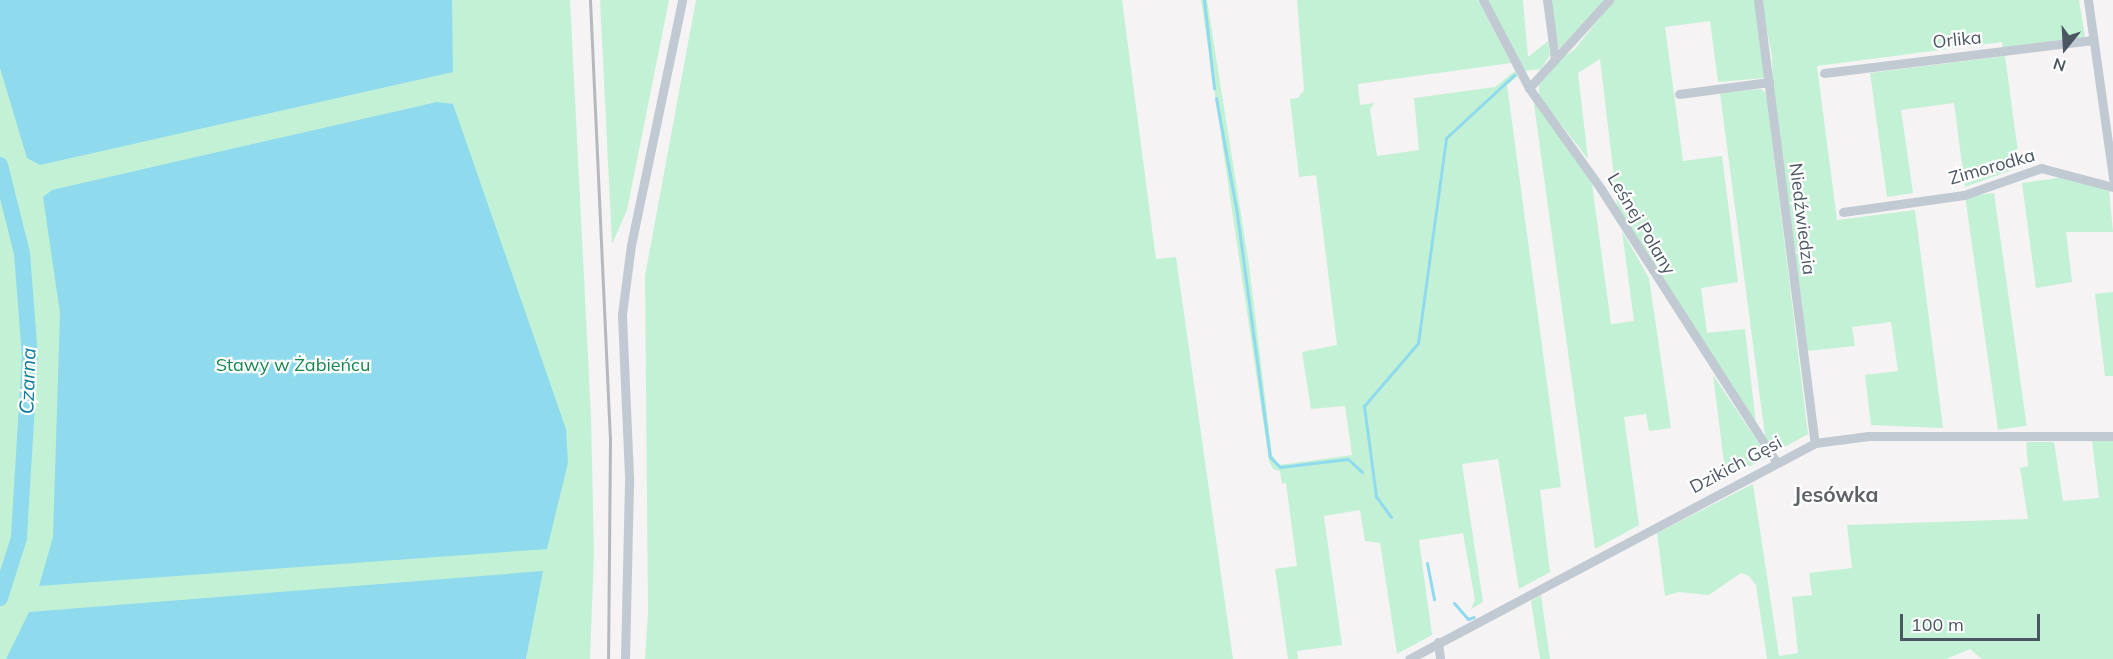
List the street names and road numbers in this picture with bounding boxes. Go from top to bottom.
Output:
street label: Orlika [1932,27,1982,53]
street label: Zimorodka [1946,144,2038,190]
street label: Niedźwiedzia [1784,162,1820,276]
street label: Leśnej Polany [1602,169,1680,279]
street label: Dzikich Gęsi [1686,432,1786,498]

